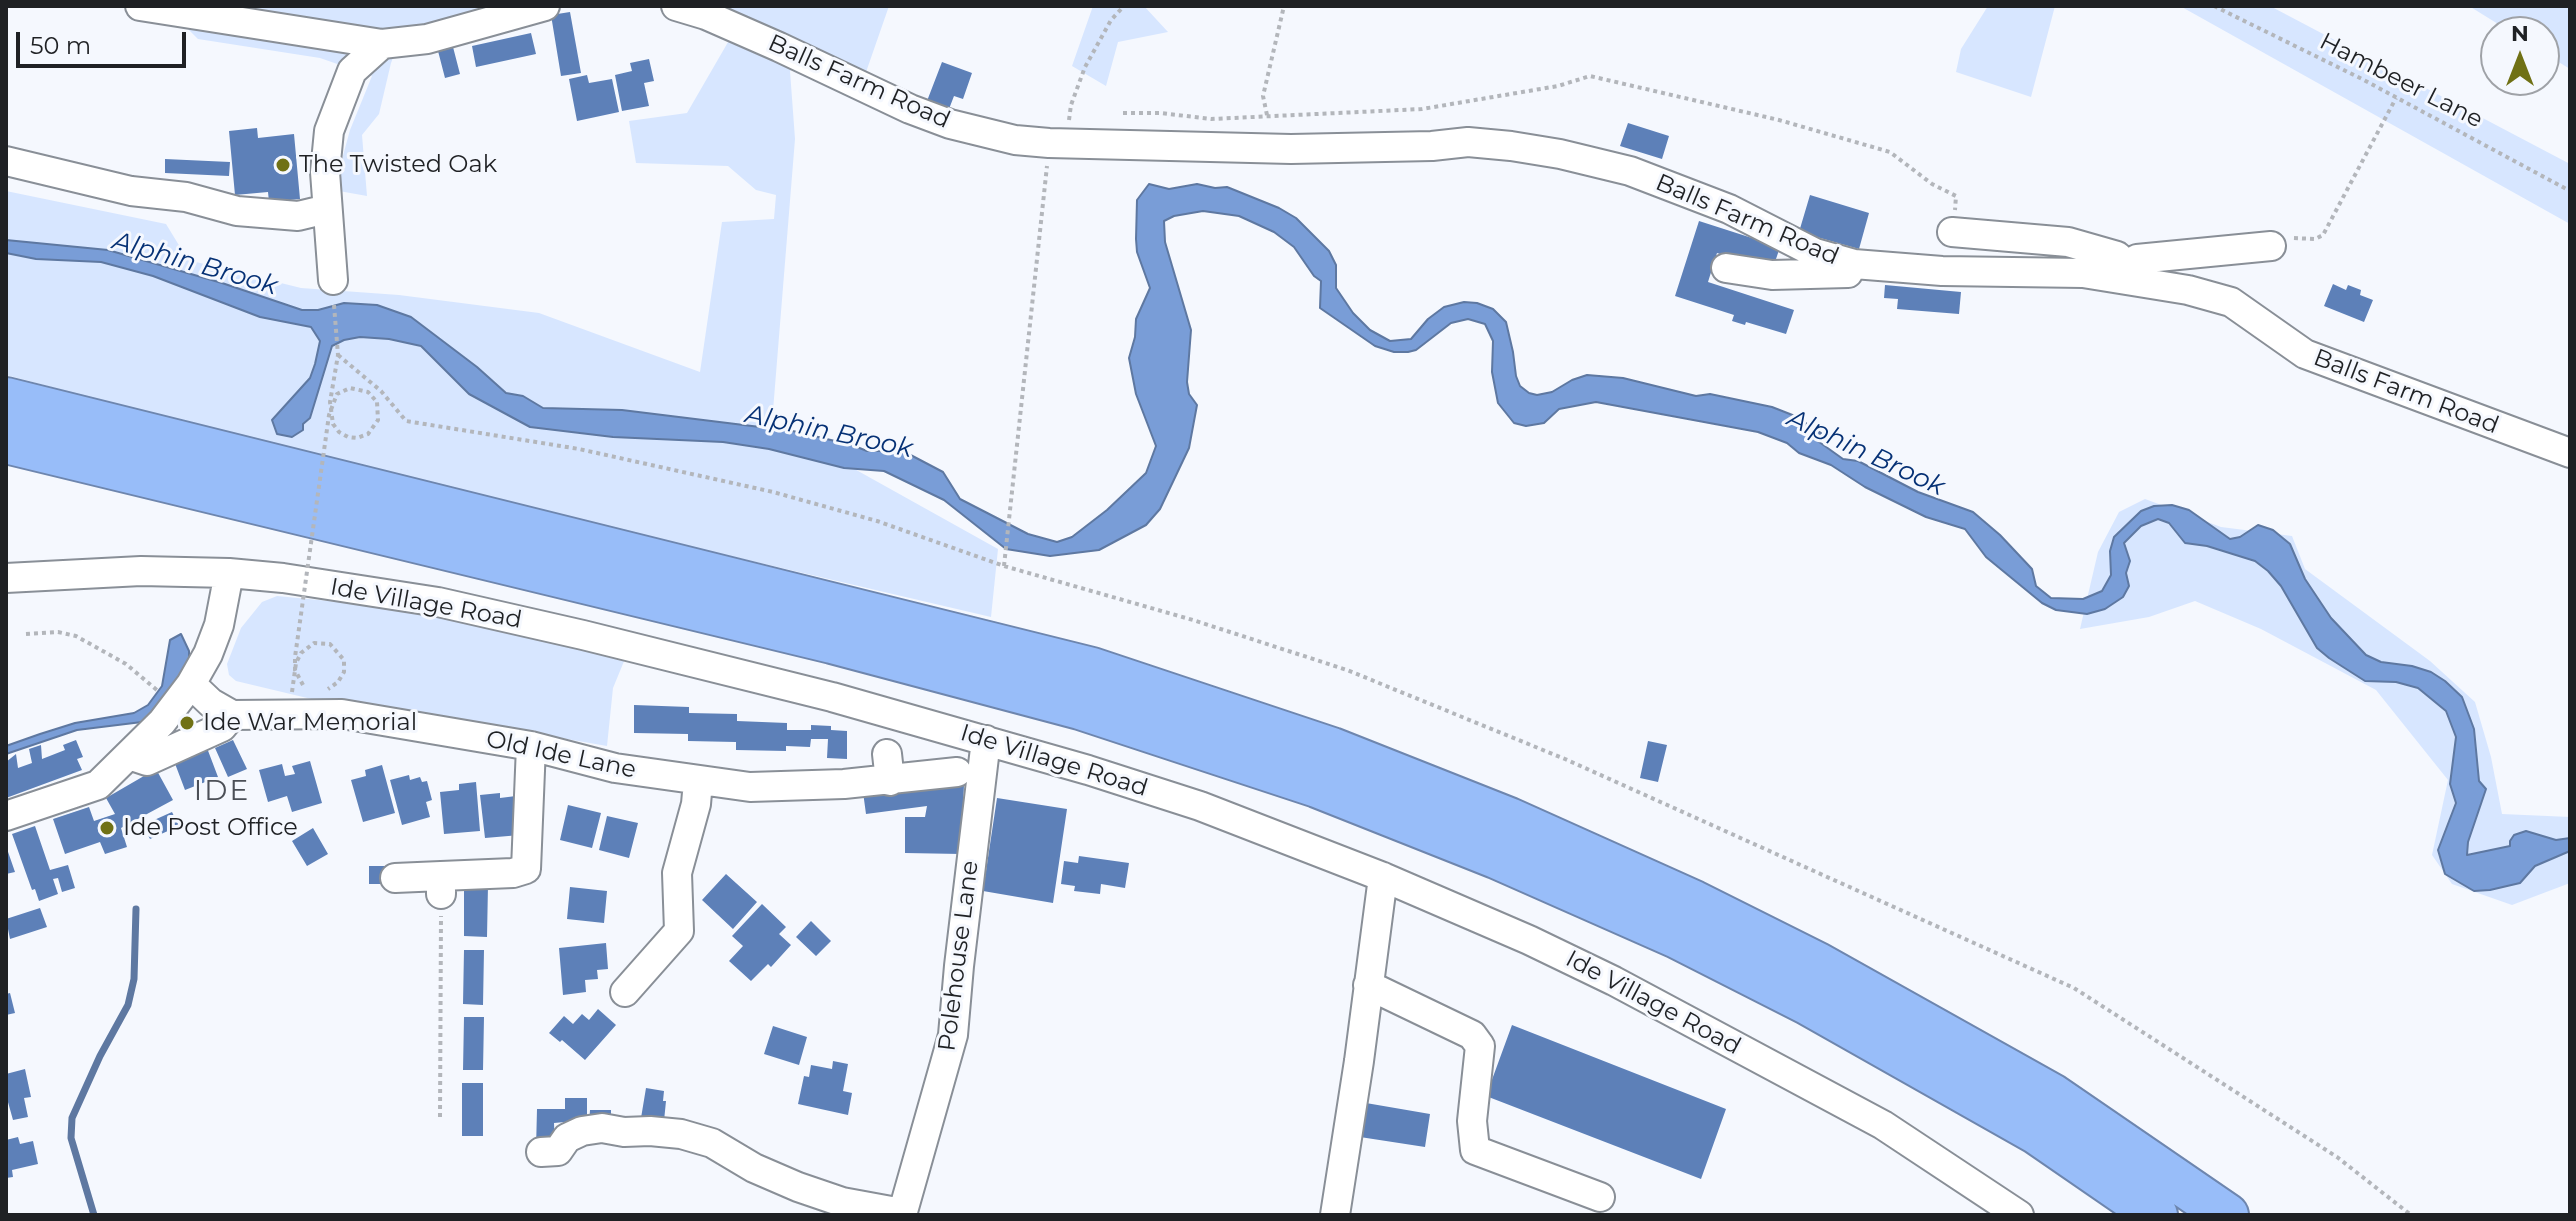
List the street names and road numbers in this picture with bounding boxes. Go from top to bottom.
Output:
street label: Hambeer Lane [2315,27,2487,135]
street label: Balls Farm Road [764,29,954,135]
street label: Balls Farm Road [1651,168,1843,272]
street label: Balls Farm Road [2309,343,2503,441]
street label: Ide Village Road [328,573,524,635]
street label: Ide Village Road [957,719,1151,803]
street label: Old Ide Lane [483,725,639,785]
street label: Polehouse Lane [933,859,985,1053]
street label: Ide Village Road [1561,945,1745,1061]

